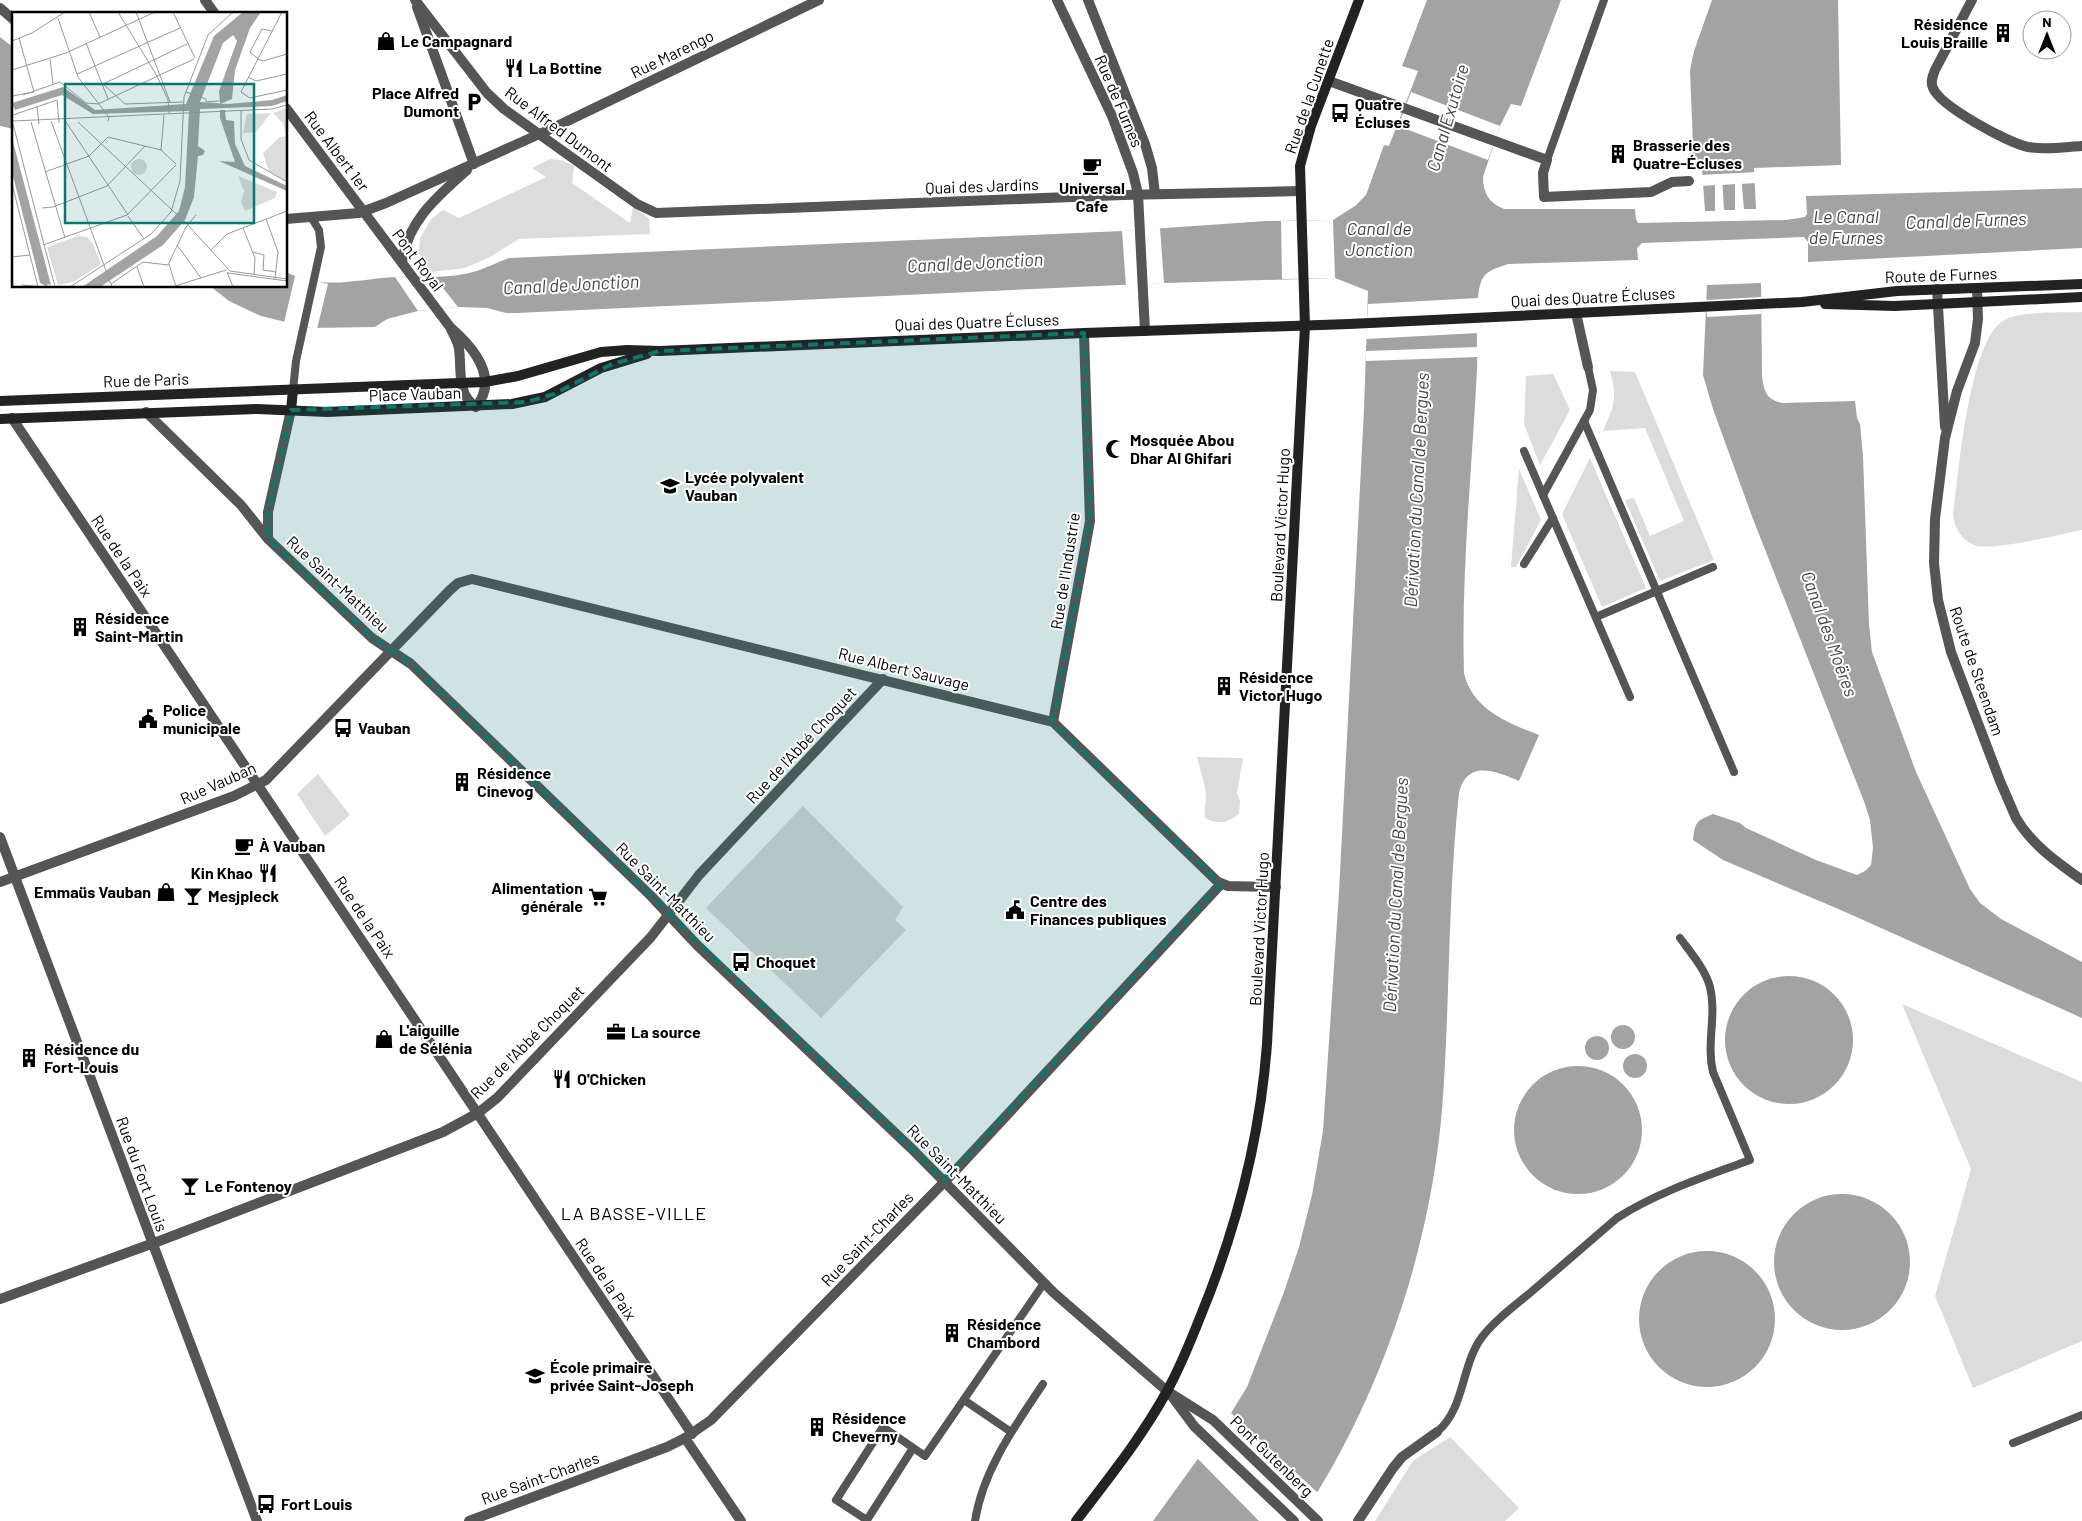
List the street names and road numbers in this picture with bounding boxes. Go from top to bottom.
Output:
street label: Rue Marengo [627,25,716,82]
street label: Rue de la Cunette [1280,36,1337,156]
street label: Rue de Furnes [1091,52,1147,150]
street label: Rue Alfred Dumont [502,82,617,175]
street label: Rue Albert 1er [301,107,374,195]
street label: Quai des Jardins [925,174,1039,197]
street label: Pont Royal [389,225,448,294]
street label: Route de Furnes [1884,263,1998,286]
street label: Quai des Quatre Écluses [1510,283,1676,310]
street label: Quai des Quatre Écluses [894,309,1060,334]
street label: Rue de Paris [103,369,189,390]
street label: Place Vauban [369,382,461,405]
street label: Boulevard Victor Hugo [1266,448,1293,602]
street label: Rue de la Paix [88,511,157,601]
street label: Rue de l'Industrie [1046,511,1083,631]
street label: Rue Saint-Matthieu [283,531,394,636]
street label: Route de Steendam [1946,604,2009,738]
street label: Rue Albert Sauvage [837,643,972,694]
street label: Rue de l'Abbé Choquet [742,682,860,807]
street label: Rue Vauban [177,757,259,808]
street label: Rue Saint-Matthieu [613,838,720,945]
street label: Boulevard Victor Hugo [1245,852,1272,1006]
street label: Rue de la Paix [331,872,400,962]
street label: Rue de l'Abbé Choquet [466,981,587,1102]
street label: Rue du Fort Louis [113,1114,172,1234]
street label: Rue Saint-Matthieu [904,1120,1011,1227]
street label: Rue Saint-Charles [817,1187,917,1290]
street label: Rue de la Paix [572,1234,641,1324]
street label: Pont Gutenberg [1227,1411,1318,1500]
street label: Rue Saint-Charles [478,1447,601,1508]

